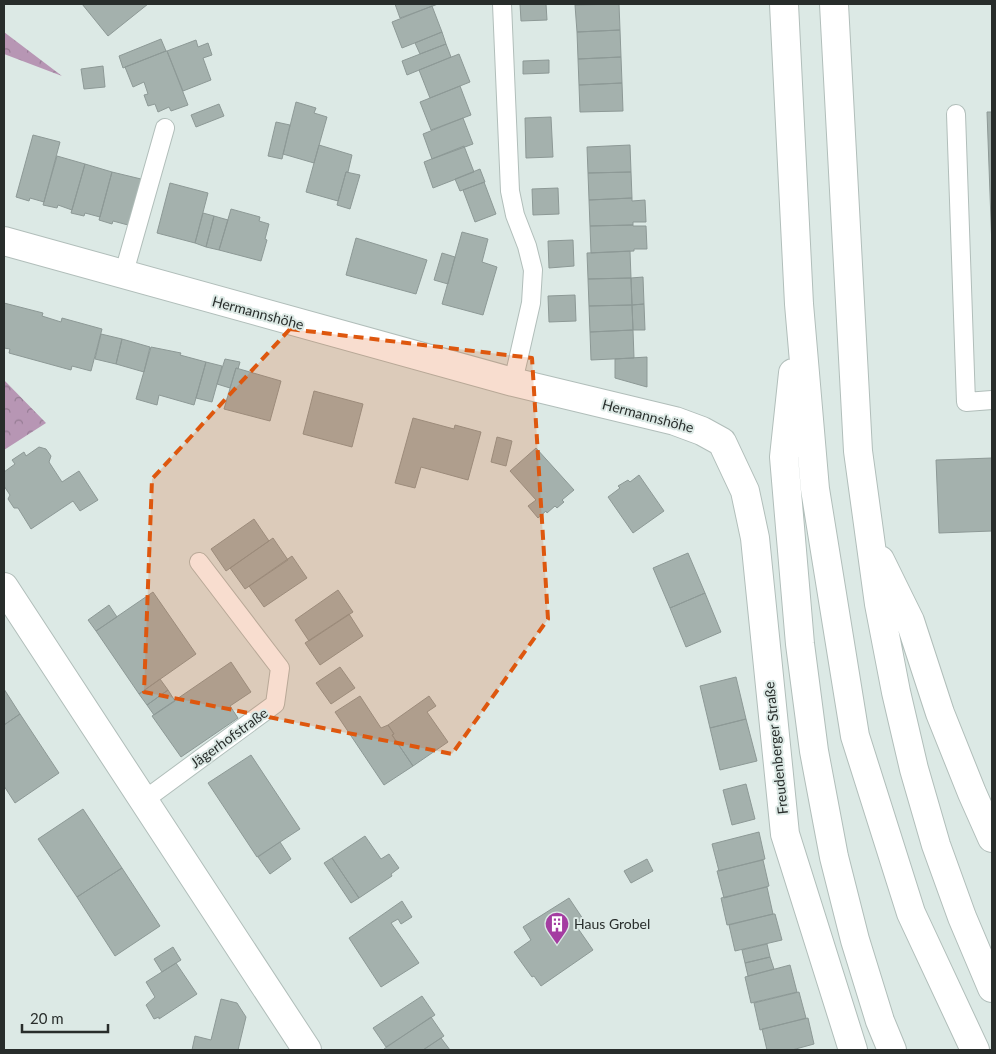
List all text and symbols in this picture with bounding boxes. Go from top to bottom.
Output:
street label: Hermannshöhe [210,292,306,333]
street label: Hermannshöhe [600,395,696,436]
street label: Freudenberger Straße [760,681,791,815]
street label: Jägerhofstraße [187,704,271,771]
building icon: Haus Grobel [544,911,570,945]
place label: Haus Grobel [574,915,650,932]
scale bar [22,1002,109,1034]
text: 20 m [30,1009,64,1027]

